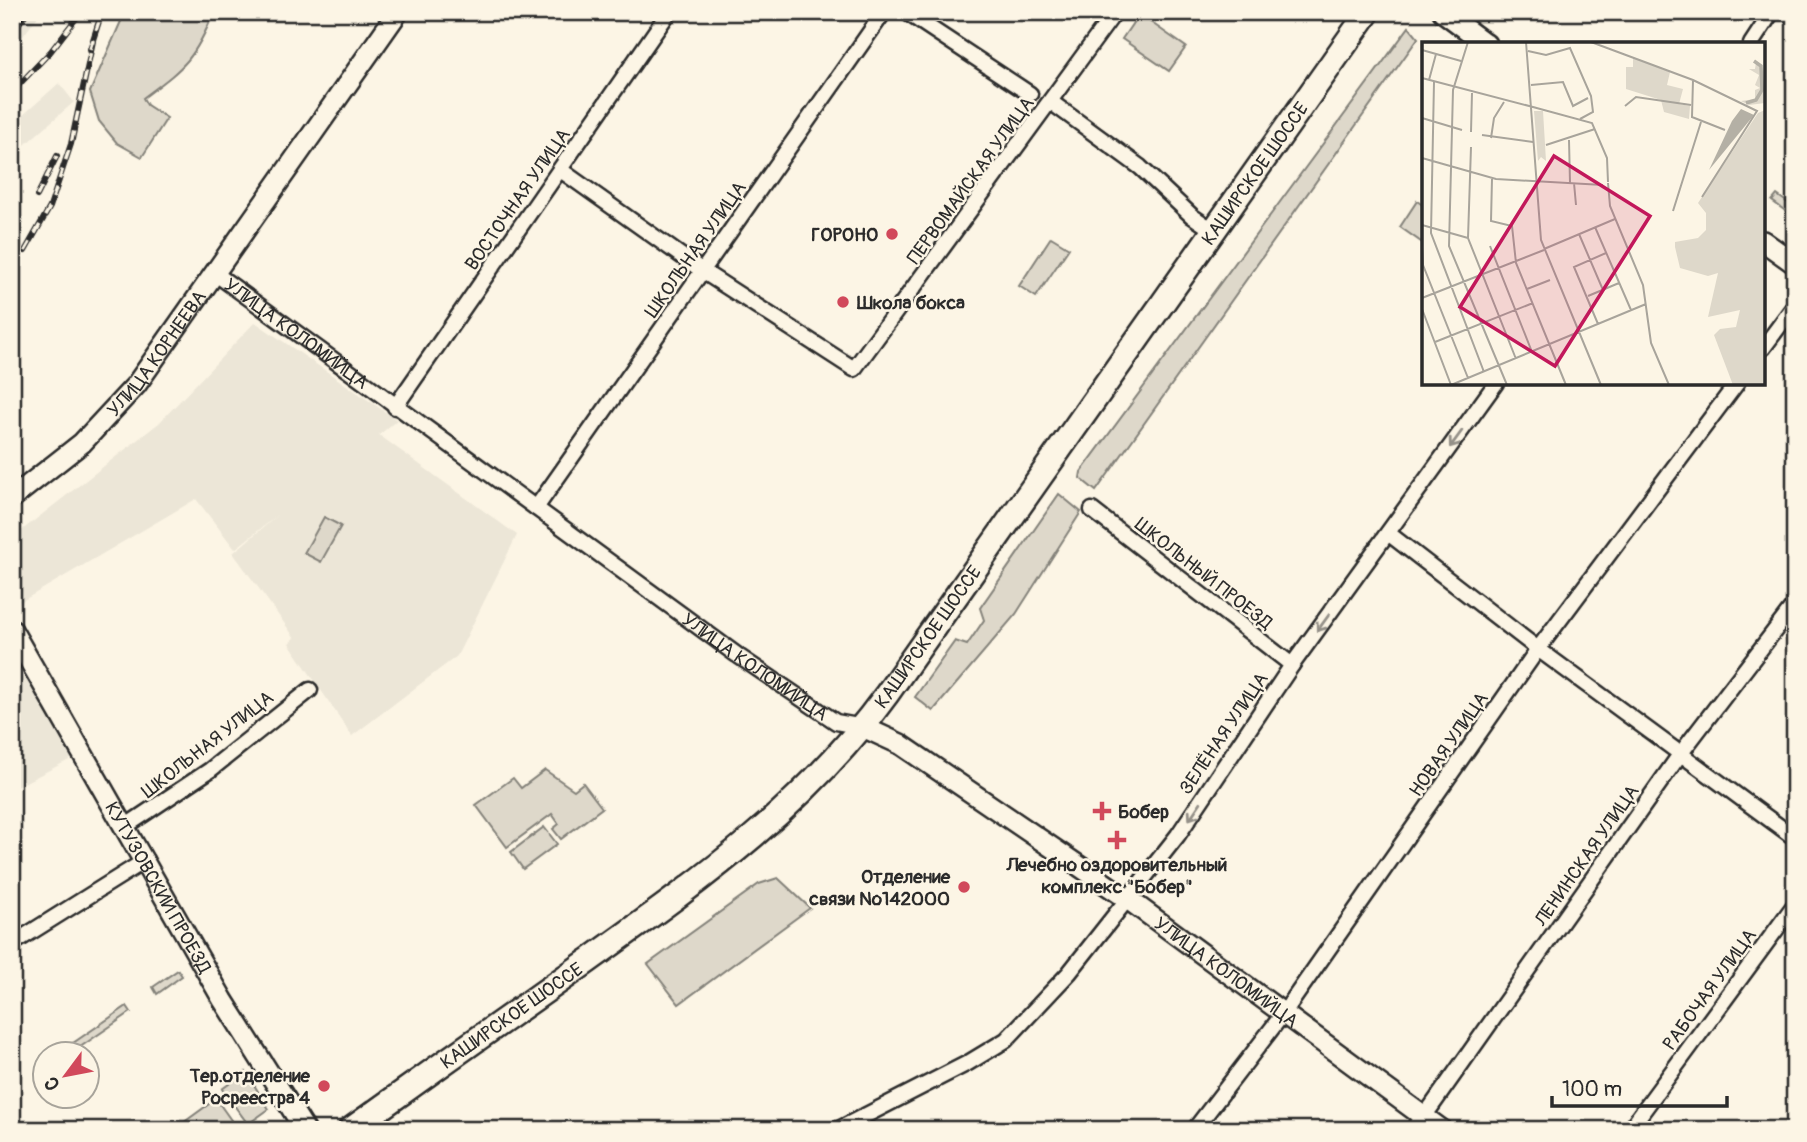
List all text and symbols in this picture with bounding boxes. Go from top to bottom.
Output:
inset map [1422,42,1765,385]
street label: ПЕРВОМАЙСКАЯ УЛИЦА [902,92,1040,269]
street label: КАШИРСКОЕ ШОССЕ [1196,98,1314,250]
street label: ВОСТОЧНАЯ УЛИЦА [460,124,576,275]
street label: ШКОЛЬНАЯ УЛИЦА [640,177,752,322]
place label: ГОРОНО [811,223,878,247]
marker: ГОРОНО [884,226,900,242]
street label: УЛИЦА КОЛОМИЙЦА [219,273,373,395]
street label: УЛИЦА КОРНЕЕВА [102,286,212,422]
place label: Школа бокса [856,291,965,315]
marker: Школа бокса [835,294,851,310]
one-way arrow [1449,429,1464,448]
street label: ШКОЛЬНЫЙ ПРОЕЗД [1130,513,1277,635]
street label: КАШИРСКОЕ ШОССЕ [870,561,987,713]
street label: УЛИЦА КОЛОМИЙЦА [677,608,833,726]
one-way arrow [1316,613,1330,632]
street label: ЗЕЛЁНАЯ УЛИЦА [1174,668,1274,799]
street label: ШКОЛЬНАЯ УЛИЦА [137,686,278,804]
street label: НОВАЯ УЛИЦА [1404,688,1494,802]
street label: ЛЕНИНСКАЯ УЛИЦА [1529,780,1645,932]
street label: КУТУЗОВСКИЙ ПРОЕЗД [99,798,216,978]
place label: Бобер [1118,800,1169,824]
one-way arrow [1187,800,1201,820]
marker: Бобер [1092,801,1112,821]
marker: Лечебно оздоровительный комплекс "Бобер" [1107,830,1127,850]
place label: Лечебно оздоровительный комплекс "Бобер" [1006,853,1227,899]
place label: Отделение связи №142000 [808,865,951,911]
marker: Отделение связи №142000 [956,879,972,895]
street label: УЛИЦА КОЛОМИЙЦА [1149,912,1303,1033]
street label: РАБОЧАЯ УЛИЦА [1658,924,1762,1055]
street label: КАШИРСКОЕ ШОССЕ [436,957,588,1075]
north arrow [32,1040,102,1110]
place label: Тер.отделение Росреестра 4 [189,1064,311,1110]
scale bar [1552,1065,1727,1109]
text: С [39,1072,66,1095]
text: 100 m [1562,1076,1622,1103]
marker: Тер.отделение Росреестра 4 [316,1078,332,1094]

